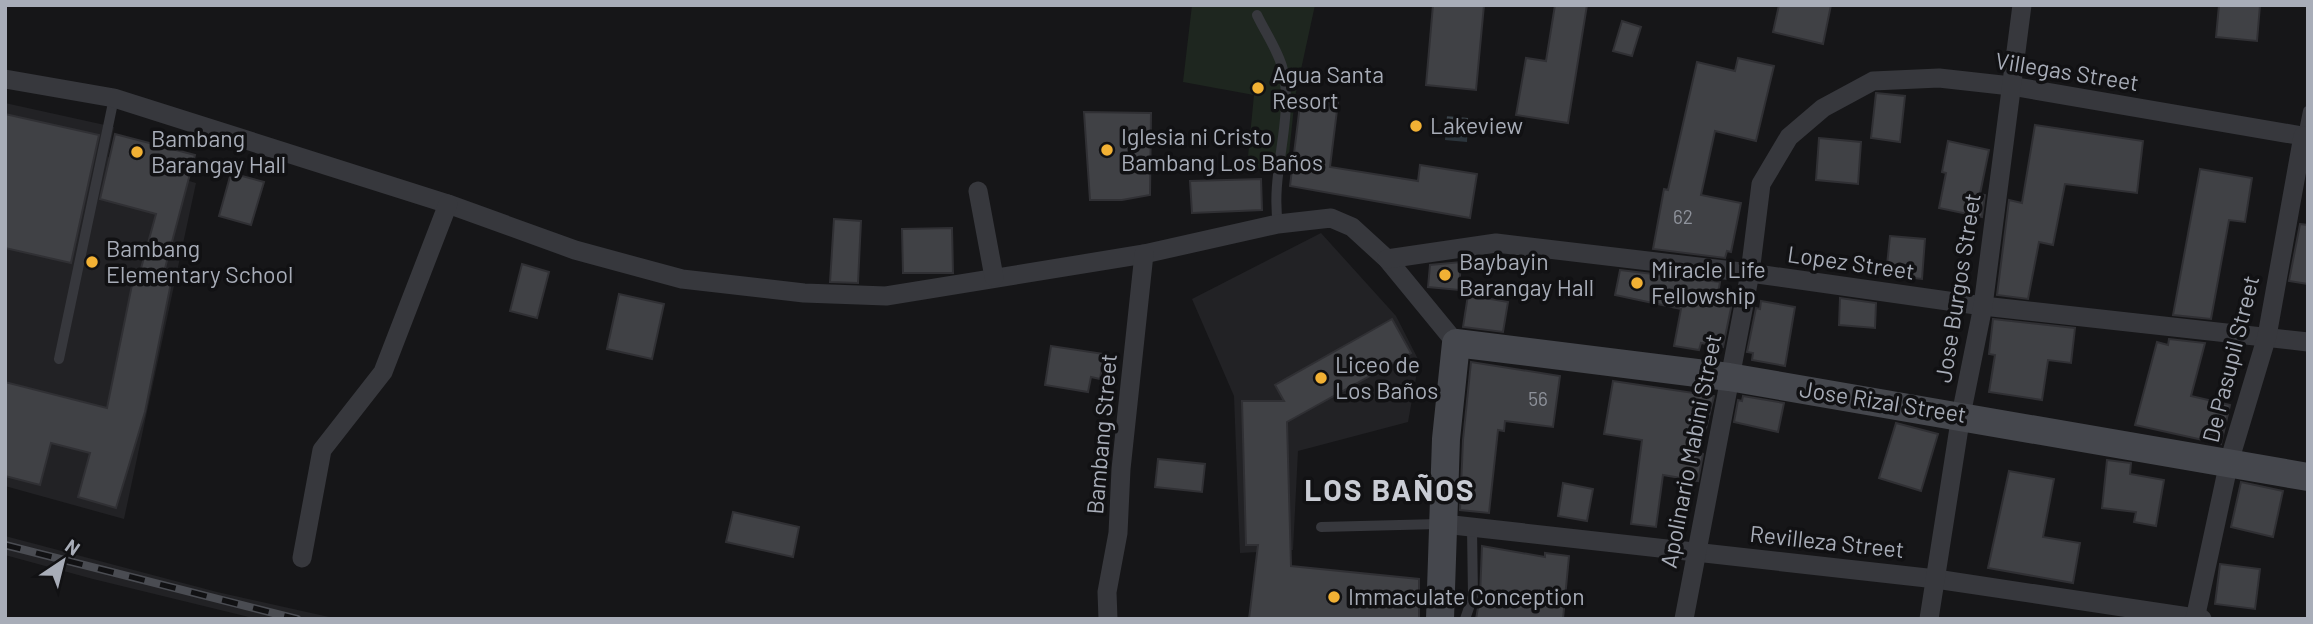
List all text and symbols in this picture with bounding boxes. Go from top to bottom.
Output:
street label: Villegas Street [1993,46,2141,96]
place label: Agua Santa Resort [1272,60,1384,114]
marker: Agua Santa Resort [1250,80,1266,96]
place label: Lakeview [1430,111,1523,139]
marker: Lakeview [1408,118,1424,134]
place label: Iglesia ni Cristo Bambang Los Baños [1121,122,1323,176]
place label: Bambang Barangay Hall [151,124,286,178]
marker: Iglesia ni Cristo Bambang Los Baños [1099,142,1115,158]
marker: Bambang Barangay Hall [129,144,145,160]
street label: Jose Burgos Street [1928,191,1986,385]
house number: 62 [1673,205,1693,228]
place label: Bambang Elementary School [106,234,293,288]
street label: Lopez Street [1786,239,1916,285]
place label: Baybayin Barangay Hall [1459,247,1594,301]
marker: Bambang Elementary School [84,254,100,270]
place label: Miracle Life Fellowship [1651,255,1766,309]
marker: Baybayin Barangay Hall [1437,267,1453,283]
street label: De Pasupil Street [2196,272,2264,445]
marker: Miracle Life Fellowship [1629,275,1645,291]
street label: Apolinario Mabini Street [1654,331,1726,570]
place label: Liceo de Los Baños [1335,350,1438,404]
street label: Bambang Street [1080,352,1122,516]
marker: Liceo de Los Baños [1313,370,1329,386]
street label: Jose Rizal Street [1798,374,1968,428]
house number: 56 [1528,387,1548,410]
district label: LOS BAÑOS [1304,471,1476,507]
street label: Revilleza Street [1749,519,1906,563]
north arrow [28,526,98,596]
text: N [61,534,85,560]
place label: Immaculate Conception [1348,582,1585,610]
marker: Immaculate Conception [1326,589,1342,605]

